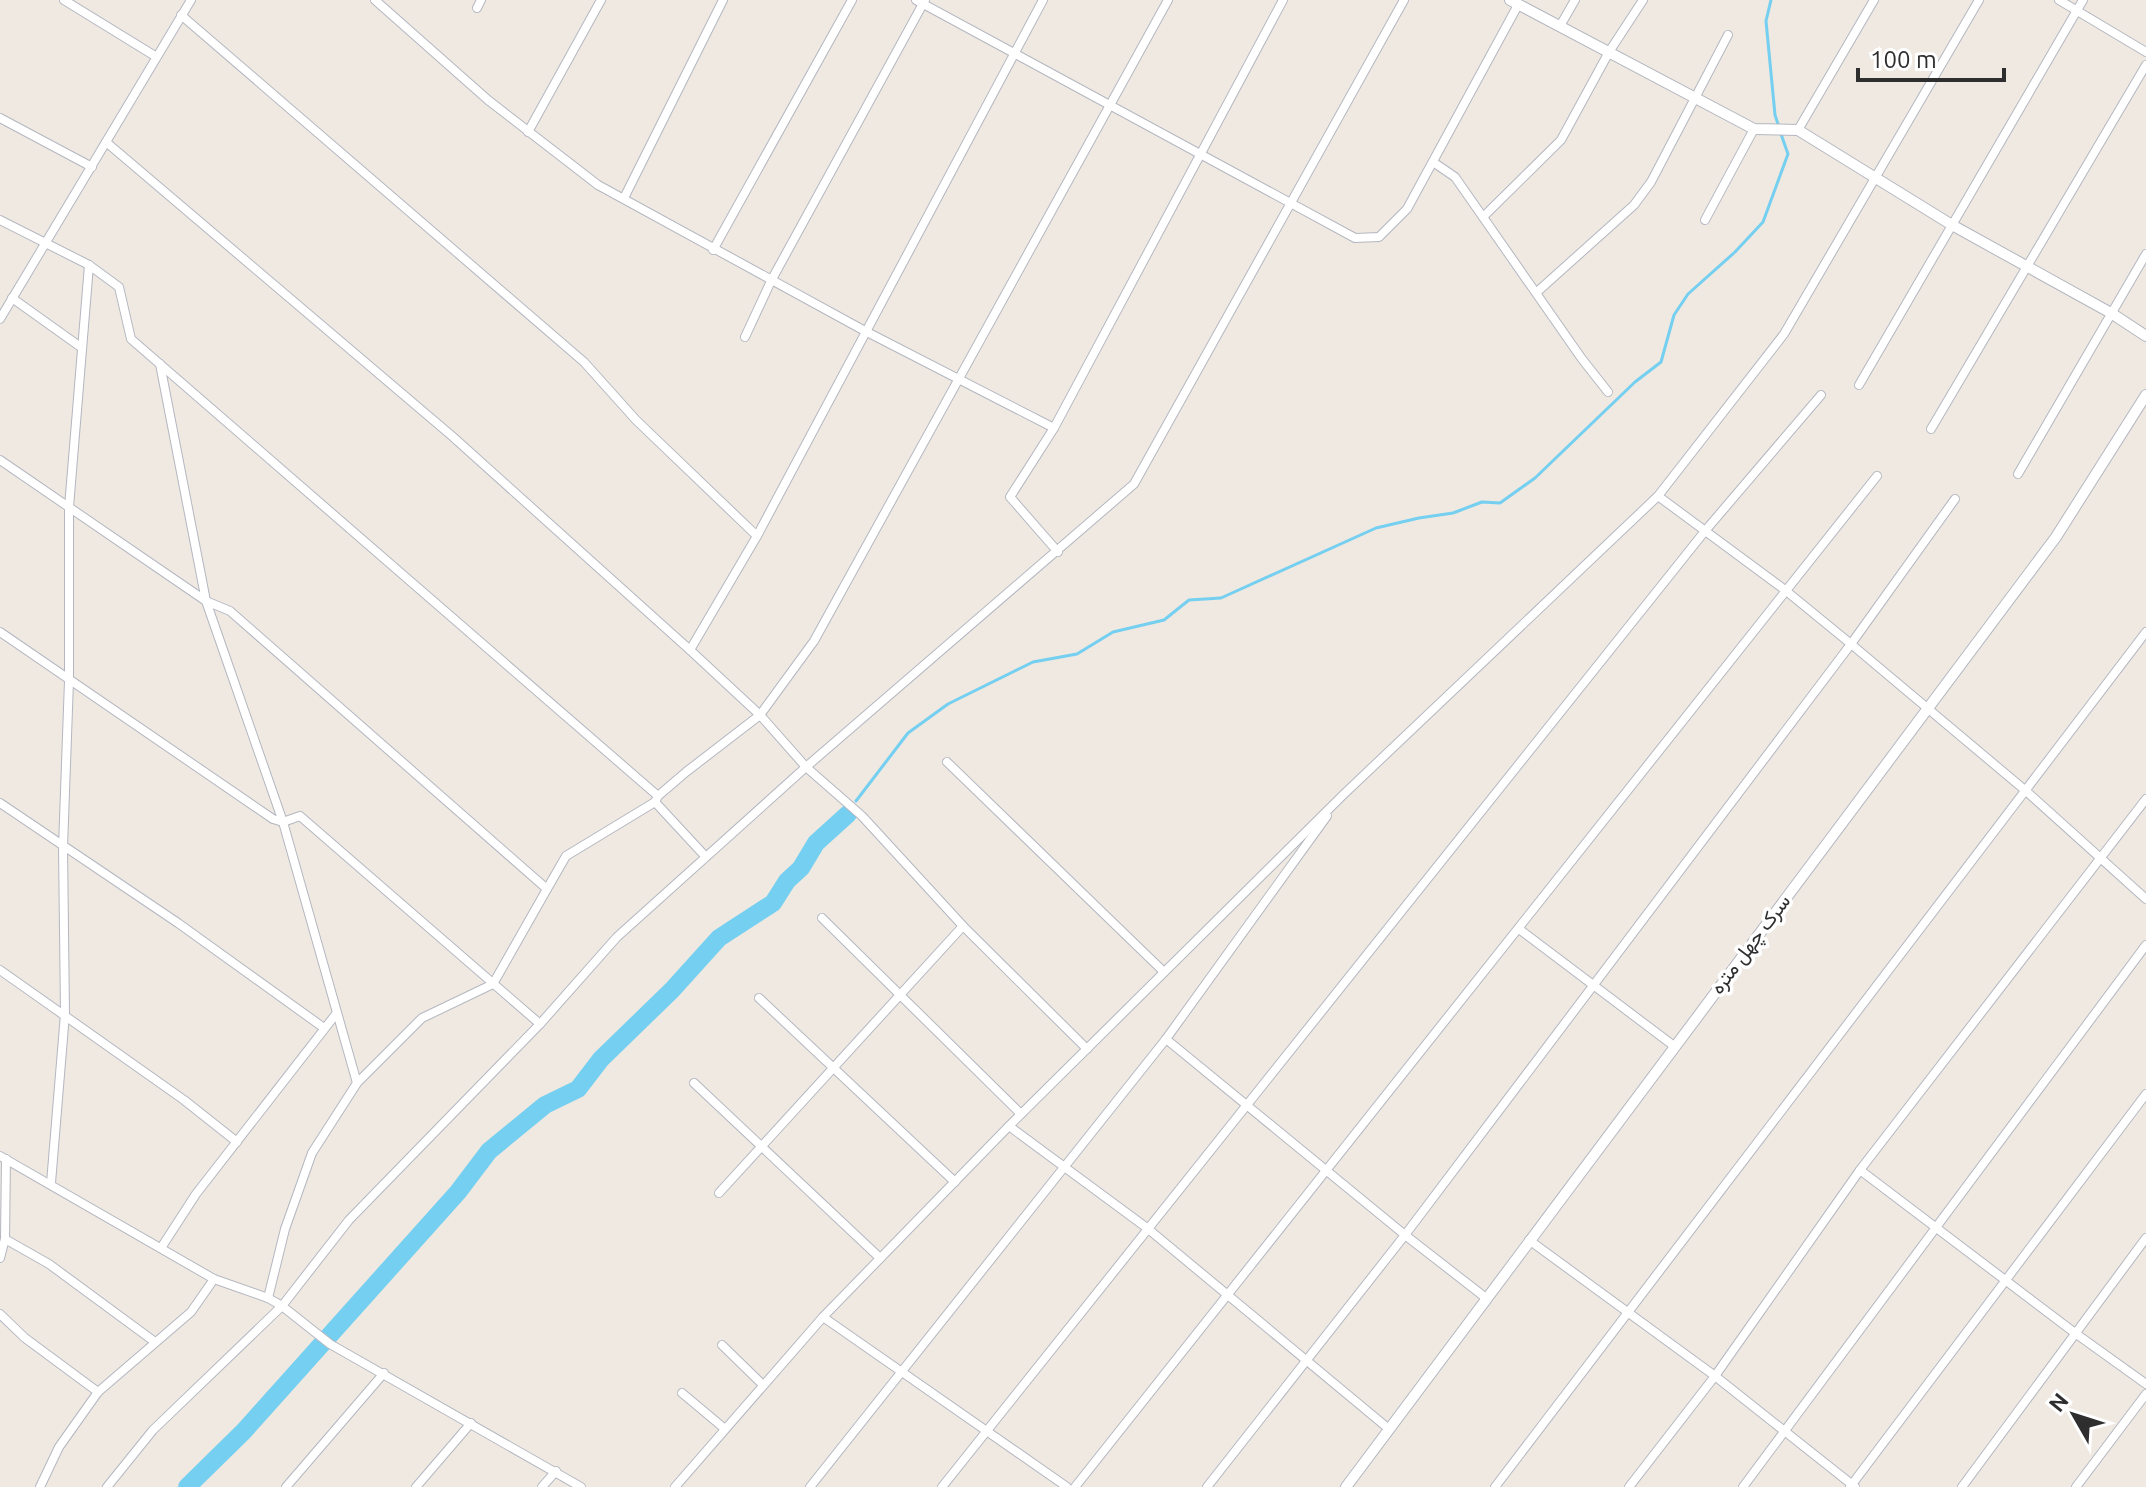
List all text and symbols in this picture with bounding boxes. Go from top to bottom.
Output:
scale bar [1858,32,2004,82]
text: 100 m [1870,46,1937,73]
street label: سرک چهل متره [1705,890,1797,1000]
north arrow [2034,1375,2114,1455]
text: N [2043,1388,2073,1416]

